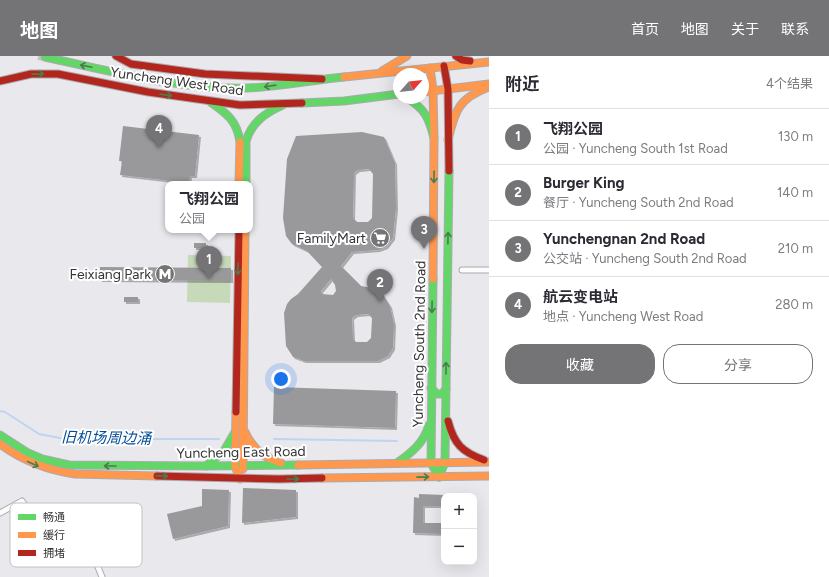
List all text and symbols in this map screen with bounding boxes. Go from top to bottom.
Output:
text: 地图 [20,19,58,42]
text: 首页 [631,21,659,38]
text: 地图 [681,21,709,38]
text: 关于 [731,21,759,38]
text: 联系 [781,21,809,38]
one-way arrow [80,61,93,69]
street label: Yuncheng West Road [109,64,245,99]
north arrow [393,68,429,104]
one-way arrow [31,70,44,78]
text: 附近 [505,74,539,94]
text: 4个结果 [766,76,813,91]
one-way arrow [264,82,277,90]
one-way arrow [159,91,172,99]
pin: 4 [146,115,172,148]
text: 飞翔公园 [543,120,603,138]
text: 1 [515,129,521,144]
text: 130 m [778,129,813,144]
text: 公园 · Yuncheng South 1st Road [543,141,728,156]
one-way arrow [430,170,438,183]
text: Burger King [543,174,624,192]
popup [165,181,253,233]
text: 2 [514,185,522,200]
text: 140 m [777,185,813,200]
text: 飞翔公园 [179,190,239,208]
text: 餐厅 · Yuncheng South 2nd Road [543,195,734,210]
text: 公园 [179,211,205,226]
pin: 3 [411,216,437,249]
supermarket icon: FamilyMart [369,227,391,249]
place label: FamilyMart [297,230,366,247]
text: Yunchengnan 2nd Road [543,230,705,248]
one-way arrow [444,232,452,245]
text: 3 [514,241,522,256]
text: 210 m [778,241,813,256]
pin: 1 [196,246,222,279]
text: 公交站 · Yuncheng South 2nd Road [543,251,747,266]
street label: Yuncheng South 2nd Road [410,260,429,428]
one-way arrow [234,262,242,275]
metro station icon: Feixiang Park [154,263,176,285]
place label: Feixiang Park [69,266,151,283]
pin: 2 [367,269,393,302]
text: 航云变电站 [543,288,618,306]
text: 4 [514,297,522,312]
text: 280 m [775,297,813,312]
one-way arrow [428,300,436,313]
text: 地点 · Yuncheng West Road [543,309,703,324]
button: 收藏 [505,344,655,384]
button: 分享 [663,344,813,384]
one-way arrow [442,362,450,375]
your location [271,369,291,389]
water label: 旧机场周边涌 [61,428,153,448]
street label: Yuncheng East Road [176,443,306,462]
one-way arrow [27,460,39,468]
one-way arrow [104,462,117,470]
one-way arrow [155,473,168,480]
one-way arrow [416,473,429,481]
one-way arrow [286,475,299,483]
map controls [441,493,477,565]
button: + [441,493,477,529]
legend [10,503,142,567]
text: 畅通 [43,511,65,524]
text: 缓行 [43,529,65,542]
button: − [441,529,477,565]
text: 拥堵 [43,547,65,560]

